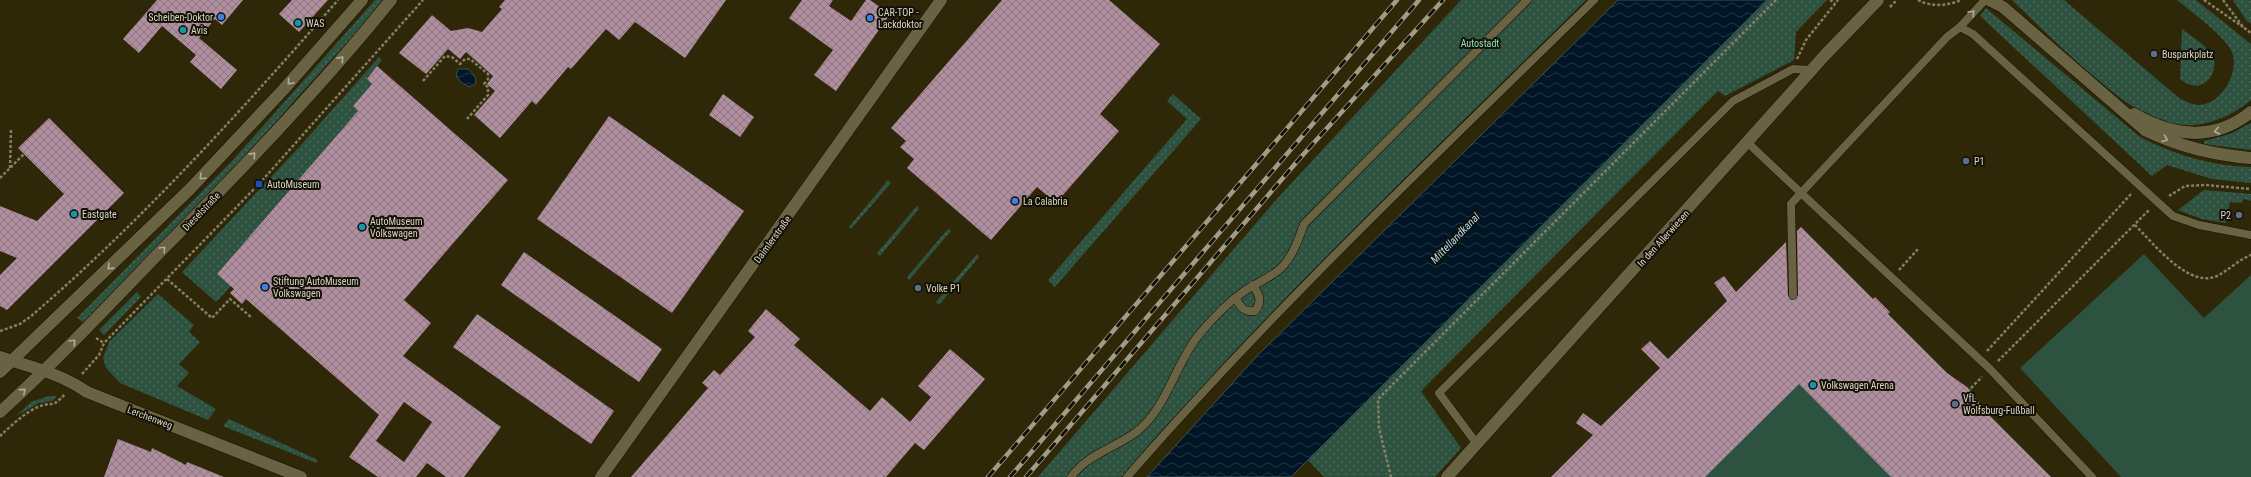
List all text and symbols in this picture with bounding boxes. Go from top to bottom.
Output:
place label: CAR-TOP - Lackdoktor [878,7,922,30]
one-way arrow [1968,10,1975,18]
place label: Scheiben-Doktor [148,12,213,23]
marker: Scheiben-Doktor [216,12,226,22]
marker: CAR-TOP - Lackdoktor [865,13,875,23]
marker: WAS [293,18,303,28]
place label: WAS [306,18,324,29]
marker: Avis [178,25,188,35]
place label: Avis [191,25,208,36]
park label: Autostadt [1461,38,1499,49]
marker: Busparkplatz [2149,49,2159,59]
place label: Busparkplatz [2162,49,2214,60]
one-way arrow [336,56,343,64]
one-way arrow [288,77,295,85]
one-way arrow [2214,126,2220,134]
one-way arrow [2161,135,2168,143]
one-way arrow [249,152,256,160]
marker: P1 [1961,156,1971,166]
place label: P1 [1974,156,1984,167]
one-way arrow [199,172,206,180]
marker: AutoMuseum [254,179,264,189]
place label: AutoMuseum [267,179,319,190]
street label: Dieselstraße [180,190,223,233]
marker: La Calabria [1010,196,1020,206]
place label: La Calabria [1023,196,1068,207]
street label: In den Allerwiesen [1635,208,1692,269]
marker: Eastgate [69,209,79,219]
place label: Eastgate [82,209,117,220]
water label: Mittellandkanal [1428,210,1483,266]
place label: P2 [2221,210,2231,221]
marker: P2 [2234,210,2244,220]
street label: Daimlerstraße [752,213,793,265]
place label: AutoMuseum Volkswagen [370,216,422,239]
marker: AutoMuseum Volkswagen [357,222,367,232]
one-way arrow [159,246,166,254]
one-way arrow [107,262,115,270]
place label: Stiftung AutoMuseum Volkswagen [273,276,359,299]
marker: Stiftung AutoMuseum Volkswagen [260,282,270,292]
marker: Volke P1 [913,283,923,293]
place label: Volke P1 [926,283,961,294]
one-way arrow [68,339,76,347]
marker: Volkswagen Arena [1808,380,1818,390]
place label: Volkswagen Arena [1821,380,1894,391]
one-way arrow [18,389,26,396]
place label: VfL Wolfsburg-Fußball [1963,393,2035,416]
marker: VfL Wolfsburg-Fußball [1950,399,1960,409]
street label: Lerchenweg [126,404,174,431]

